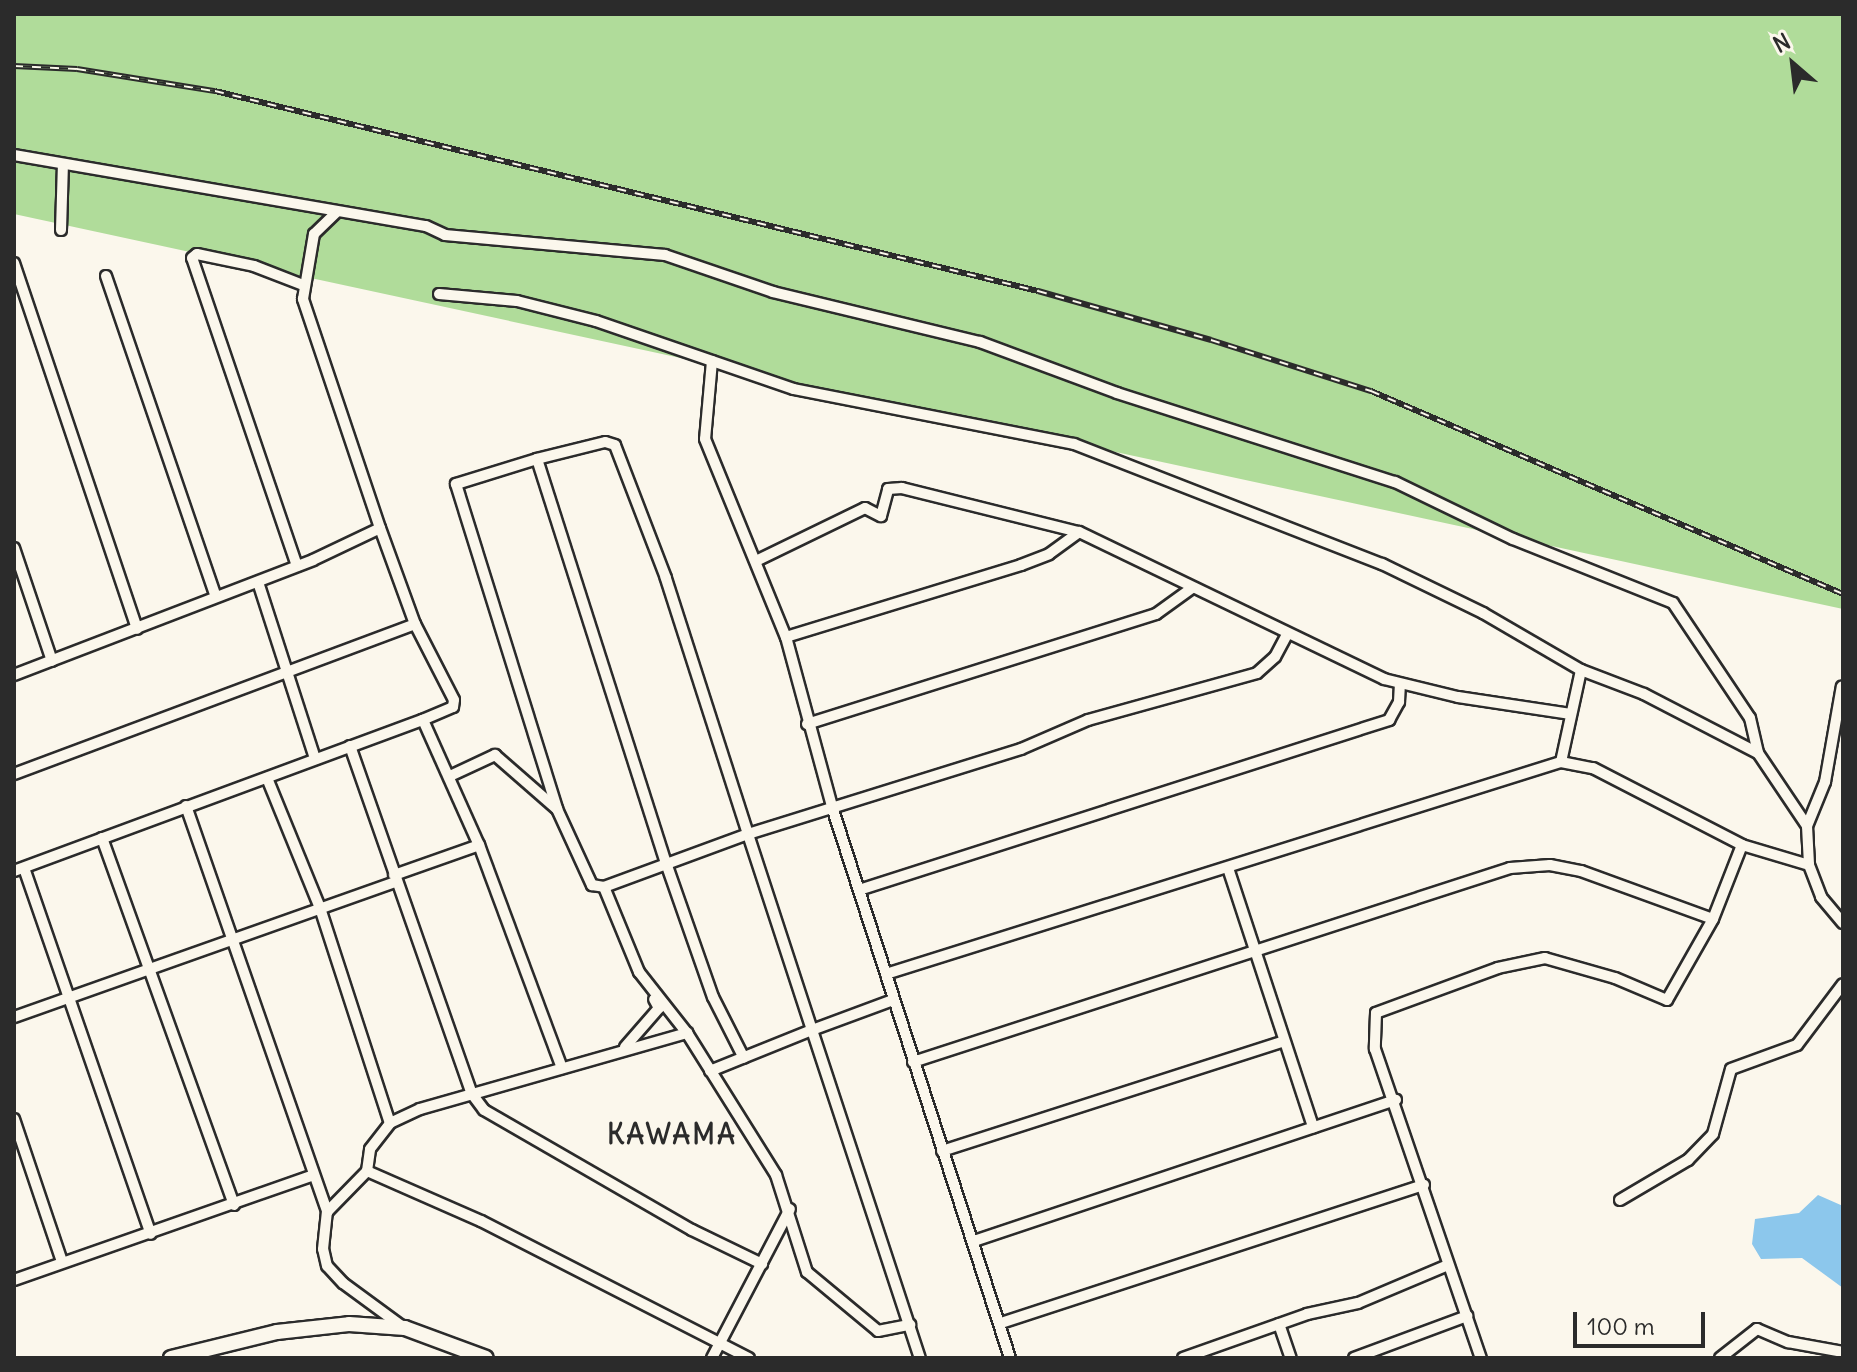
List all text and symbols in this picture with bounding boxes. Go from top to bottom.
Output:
north arrow [1753,24,1833,104]
text: N [1768,27,1795,59]
district label: KAWAMA [607,1117,737,1151]
scale bar [1577,1296,1709,1346]
text: 100 m [1587,1311,1655,1341]

